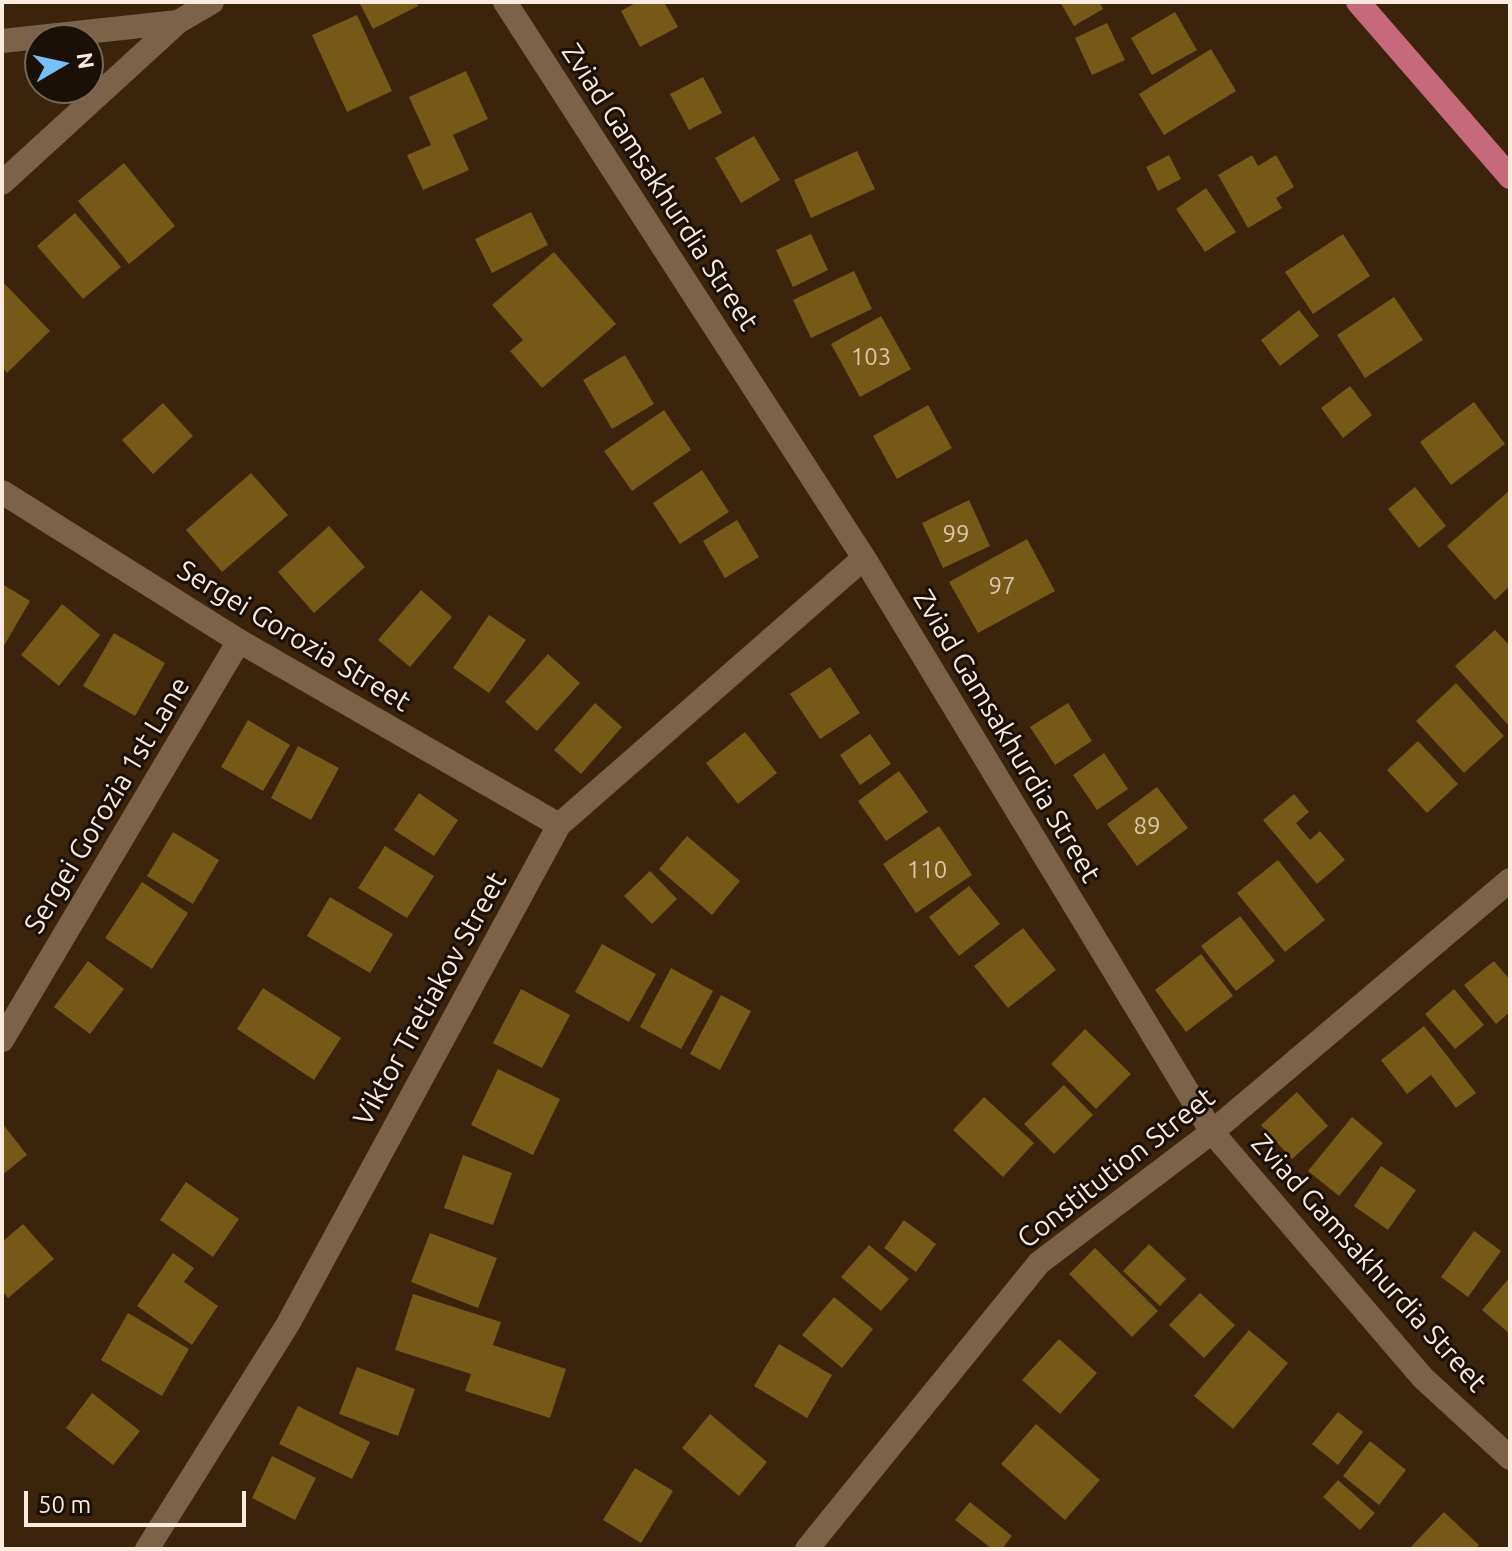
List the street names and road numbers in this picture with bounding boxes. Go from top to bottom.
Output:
street label: Zviad Gamsakhurdia Street [554,37,766,337]
street label: Sergei Gorozia Street [171,553,417,719]
street label: Zviad Gamsakhurdia Street [906,583,1108,889]
street label: Sergei Gorozia 1st Lane [17,671,197,939]
street label: Viktor Tretiakov Street [346,866,514,1132]
street label: Constitution Street [1011,1081,1221,1255]
street label: Zviad Gamsakhurdia Street [1244,1127,1494,1399]

